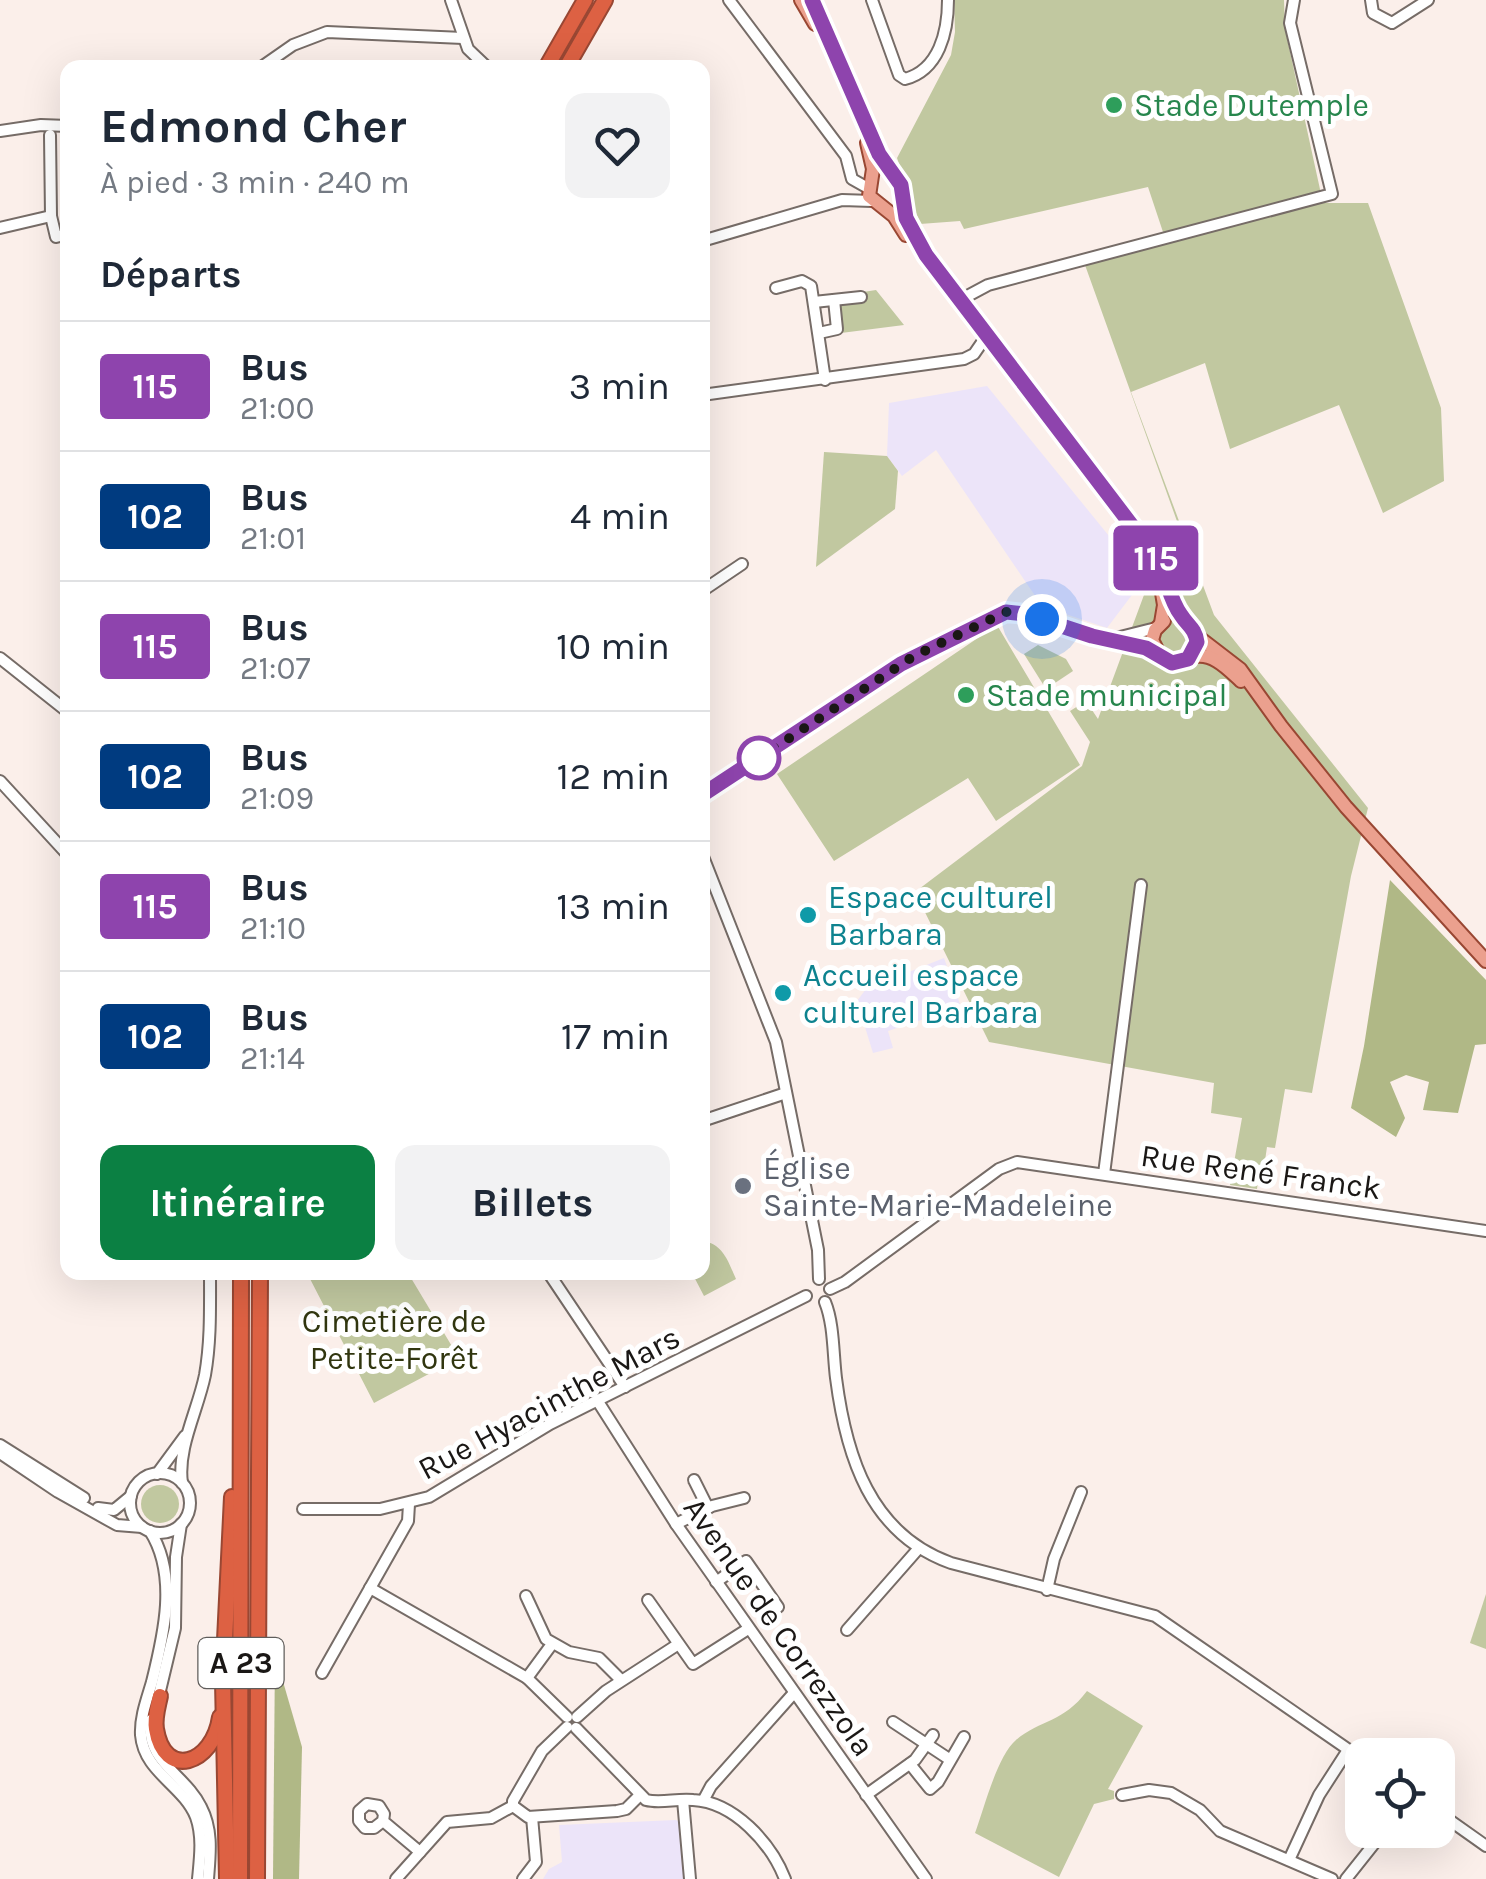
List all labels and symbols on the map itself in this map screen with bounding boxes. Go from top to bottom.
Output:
place label: Stade Dutemple [1134,87,1369,124]
marker: Stade Dutemple [1103,94,1125,116]
line badge: 115 [1098,526,1214,590]
your location [1017,594,1067,644]
place label: Stade municipal [986,677,1227,714]
marker: Stade municipal [955,684,977,706]
unlabelled marker [738,737,780,779]
place label: Espace culturel Barbara [828,879,1053,953]
marker: Espace culturel Barbara [797,904,819,926]
place label: Accueil espace culturel Barbara [803,957,1039,1031]
marker: Accueil espace culturel Barbara [772,982,794,1004]
street label: Rue René Franck [1139,1137,1383,1207]
place label: Église Sainte-Marie-Madeleine [763,1148,1113,1224]
marker: Église Sainte-Marie-Madeleine [732,1175,754,1197]
park label: Cimetière de Petite-Forêt [302,1303,486,1377]
street label: Rue Hyacinthe Mars [412,1318,686,1488]
street label: Avenue de Correzzola [676,1491,882,1763]
road number: A 23 [198,1638,284,1688]

